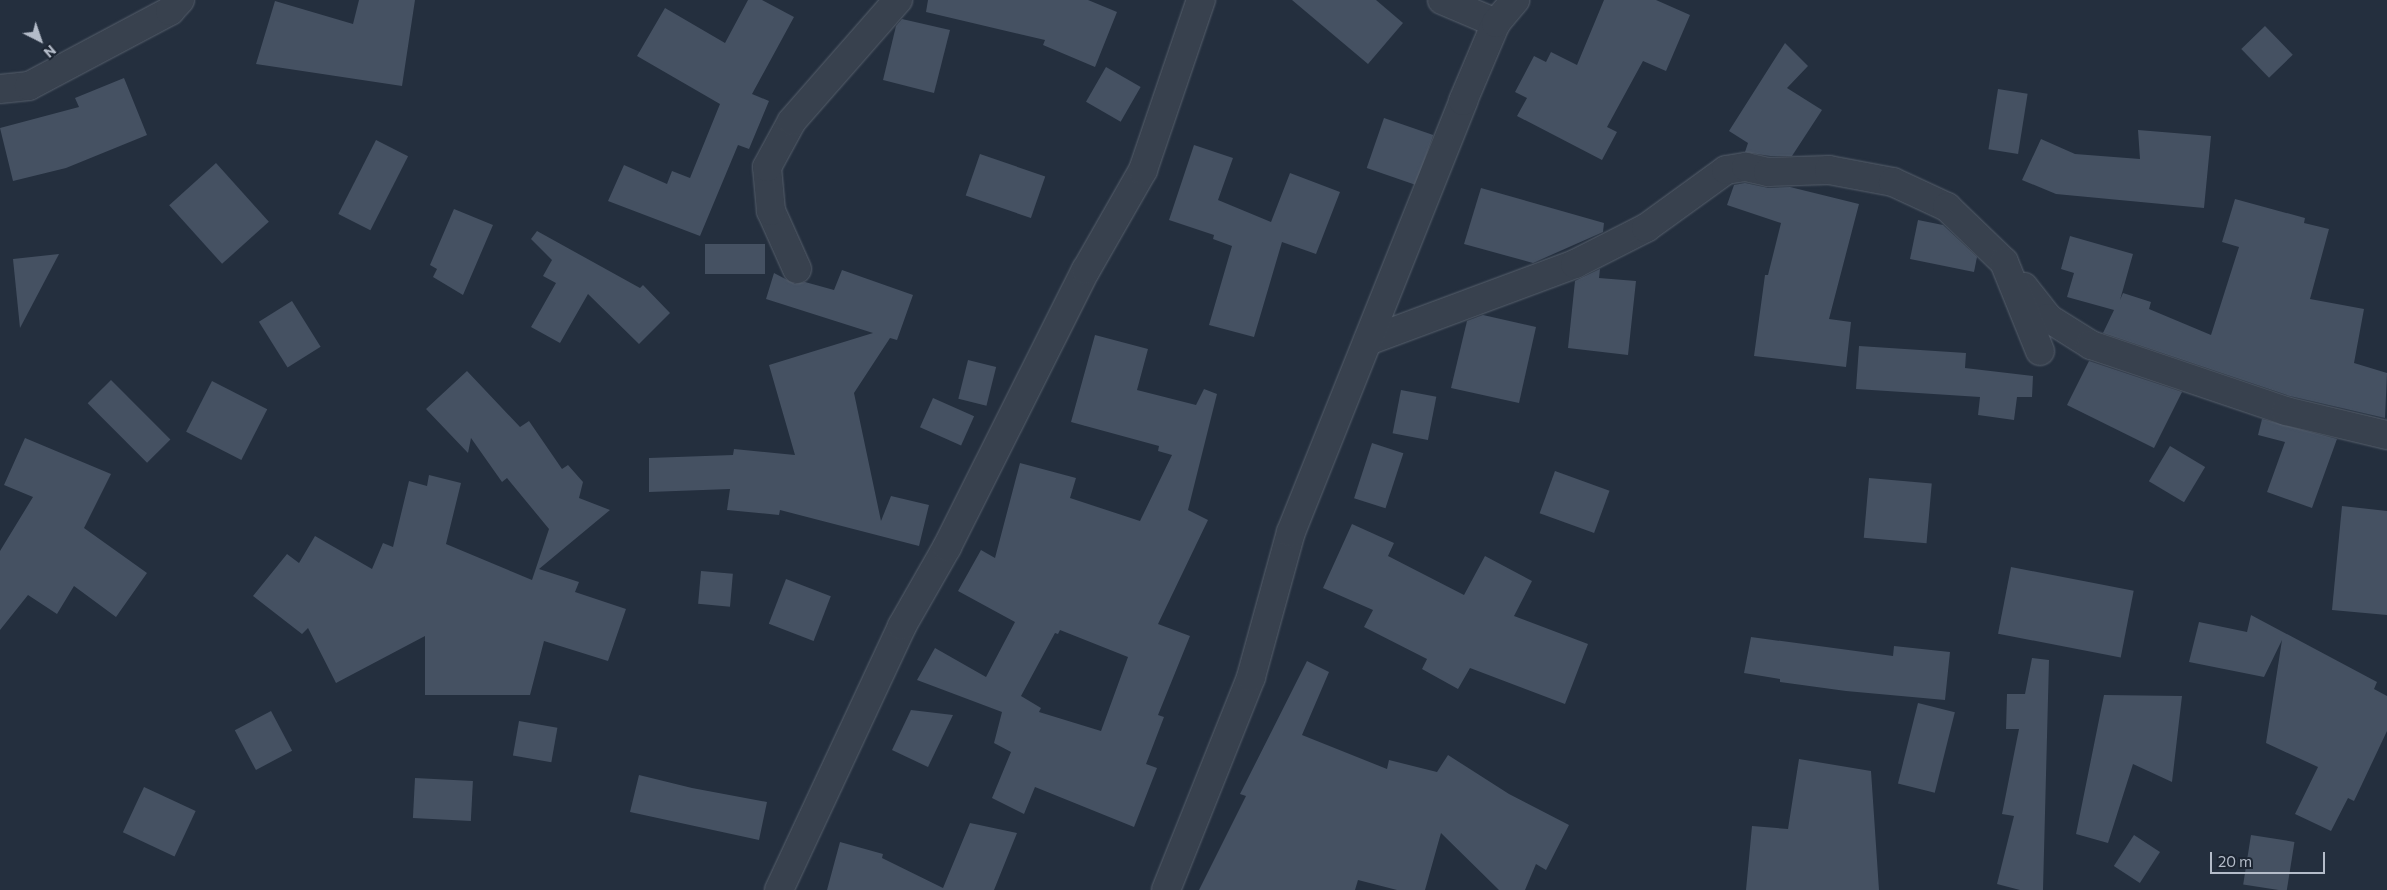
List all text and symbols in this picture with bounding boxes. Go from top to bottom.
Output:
north arrow [15,15,65,65]
text: N [41,42,60,62]
scale bar [2212,842,2327,874]
text: 20 m [2218,852,2252,870]

